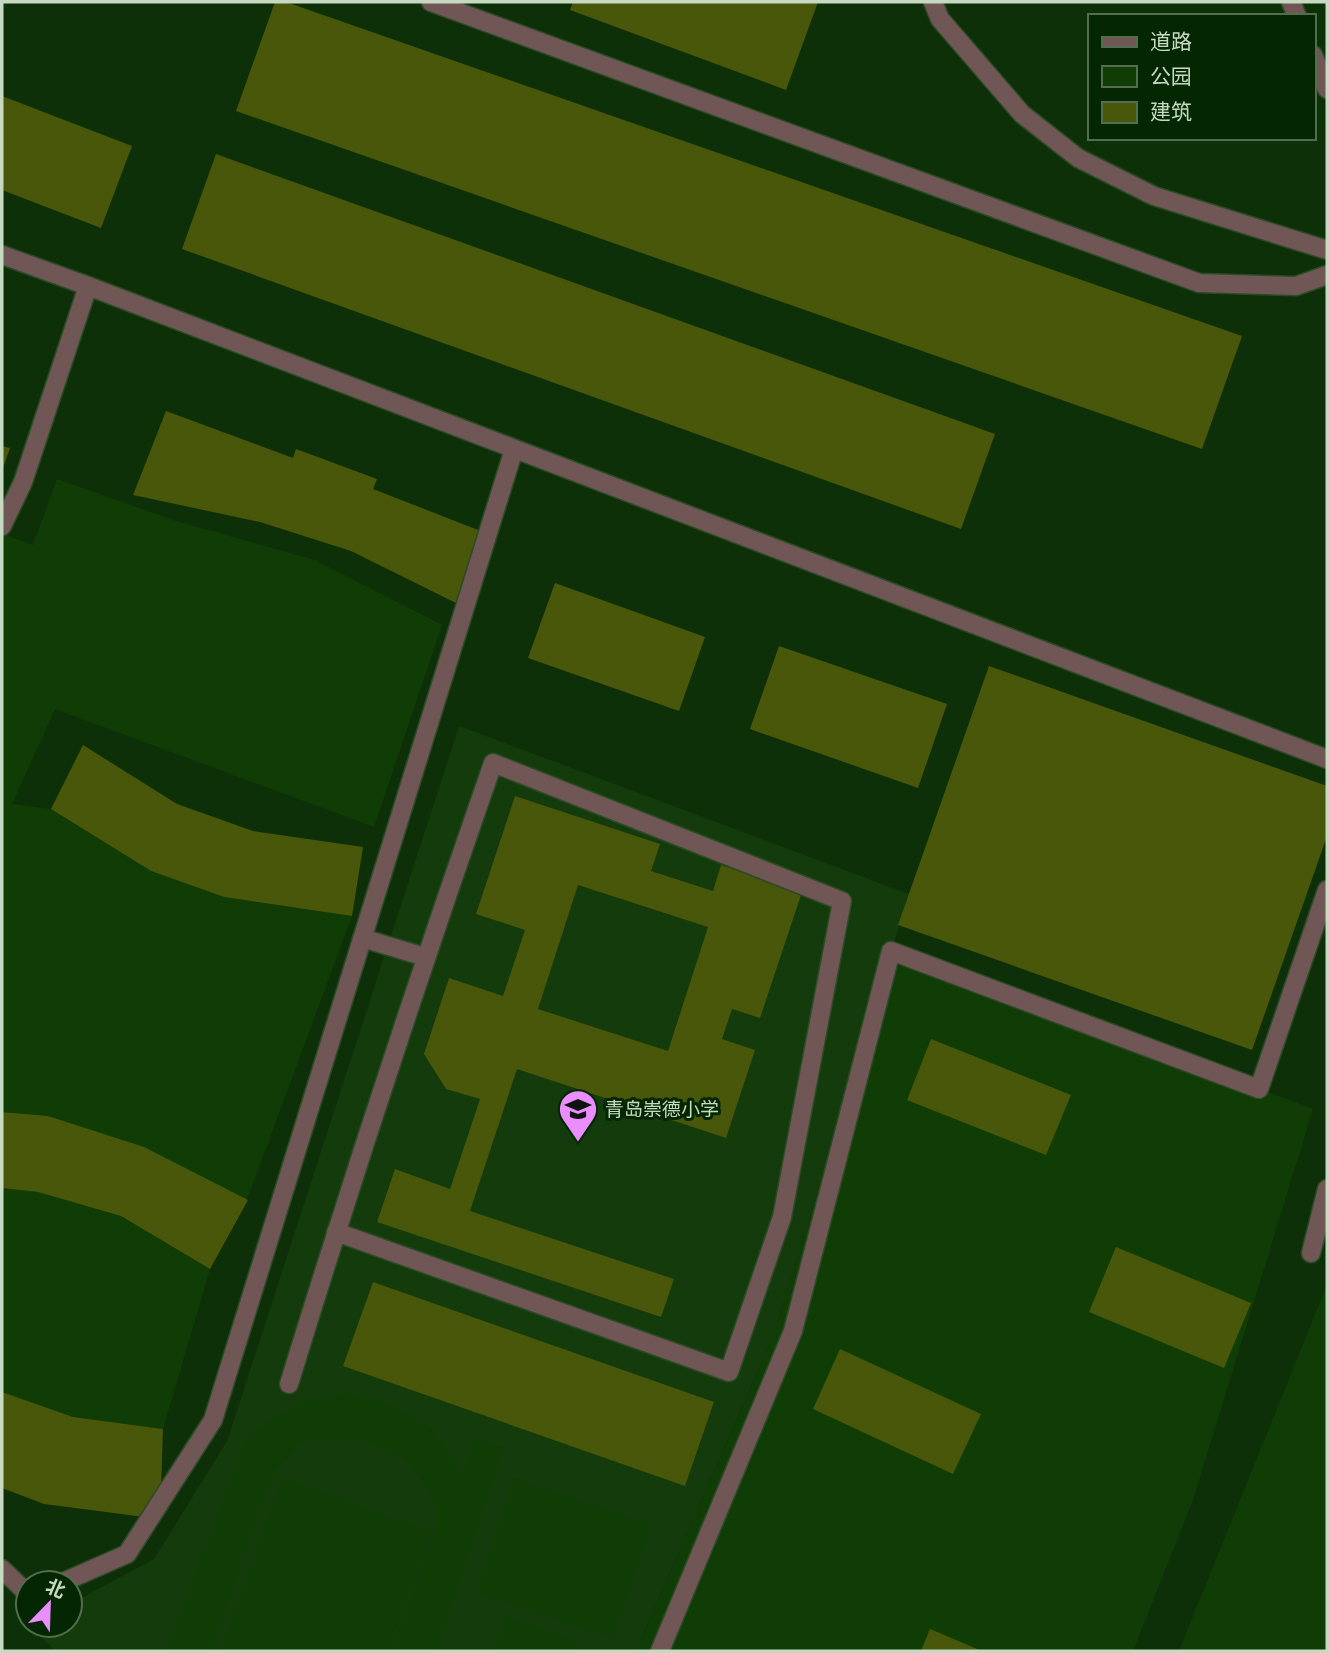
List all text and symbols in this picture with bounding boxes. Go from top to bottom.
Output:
legend [1088,14,1315,140]
text: 道路 [1150,27,1192,55]
text: 公园 [1150,62,1192,90]
text: 建筑 [1150,97,1192,125]
school or university icon: 青岛崇德小学 [557,1088,599,1143]
place label: 青岛崇德小学 [605,1097,719,1121]
north arrow [14,1569,84,1639]
text: 北 [42,1574,69,1603]

